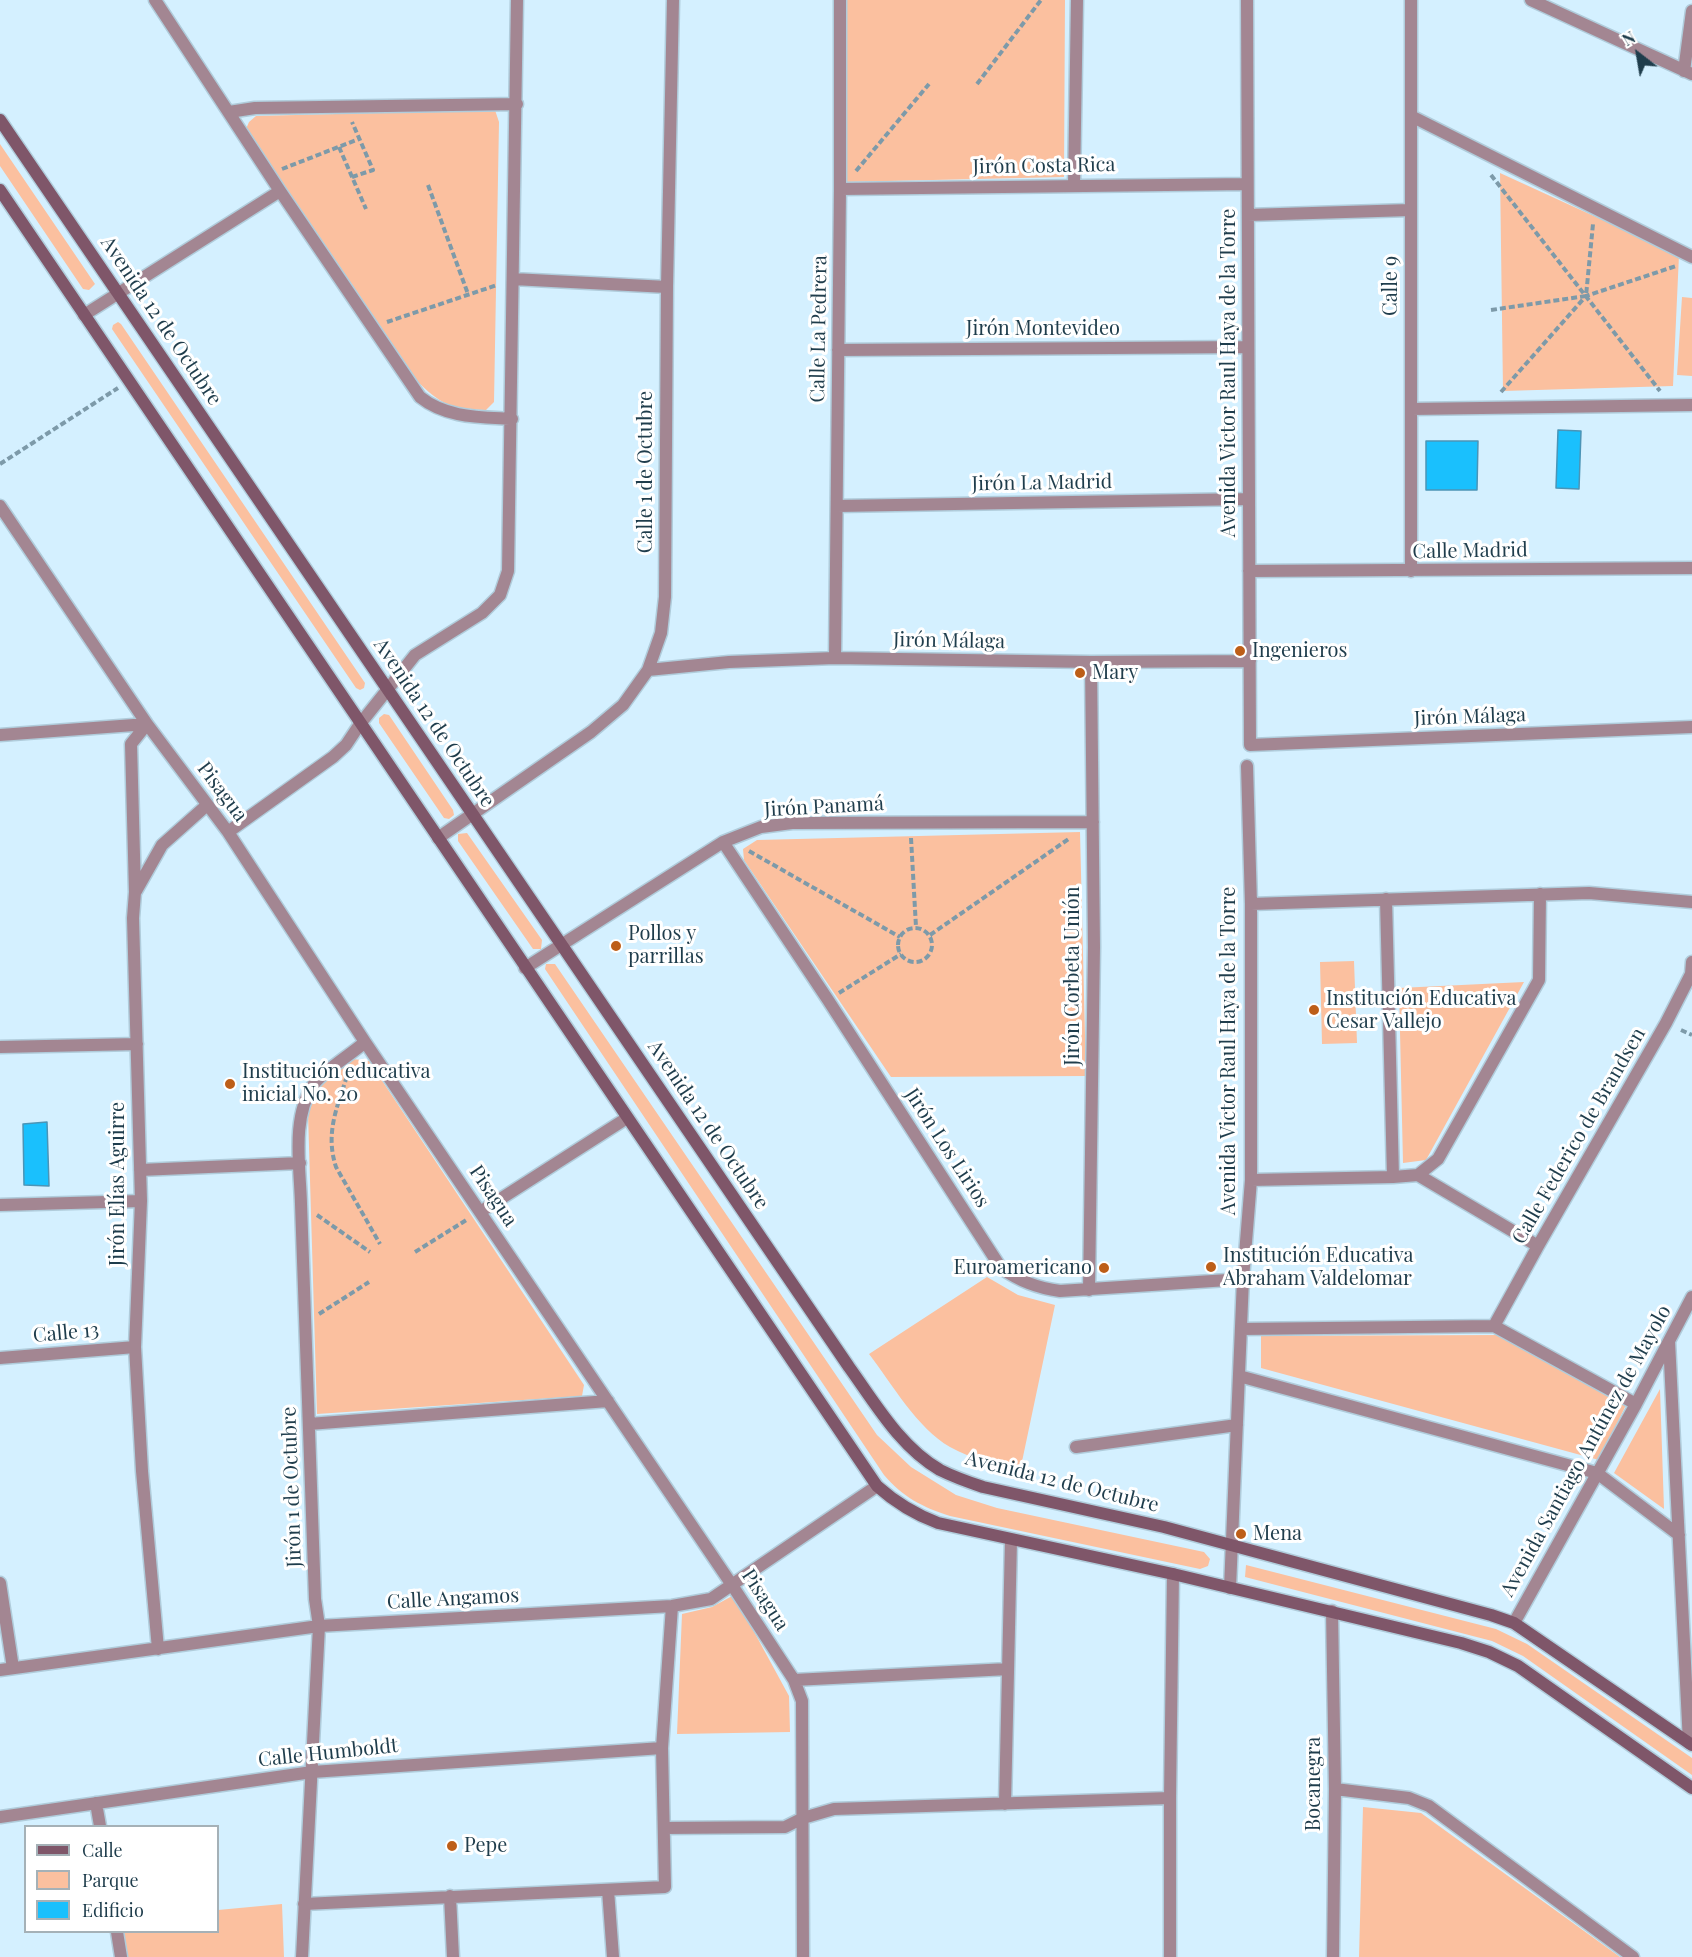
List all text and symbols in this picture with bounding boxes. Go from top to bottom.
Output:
north arrow [1608,24,1668,84]
text: N [1618,26,1639,50]
street label: Jirón Costa Rica [972,153,1116,179]
street label: Avenida Victor Raul Haya de la Torre [1217,209,1241,537]
street label: Avenida 12 de Octubre [96,232,226,410]
street label: Calle La Pedrera [806,255,832,403]
street label: Calle 9 [1379,256,1403,316]
street label: Jirón Montevideo [966,317,1120,341]
street label: Calle 1 de Octubre [634,391,658,553]
street label: Jirón La Madrid [971,470,1113,496]
street label: Calle Madrid [1412,538,1528,564]
street label: Jirón Málaga [893,628,1005,654]
street label: Avenida 12 de Octubre [369,634,499,812]
place label: Ingenieros [1252,639,1347,663]
marker: Ingenieros [1233,644,1247,658]
place label: Mary [1092,661,1138,685]
marker: Mary [1073,666,1087,680]
street label: Jirón Málaga [1414,703,1526,731]
street label: Pisagua [192,757,252,827]
street label: Jirón Panamá [764,792,884,822]
street label: Jirón Corbeta Unión [1061,886,1085,1066]
street label: Avenida Victor Raul Haya de la Torre [1217,887,1241,1215]
place label: Pollos y parrillas [628,922,704,969]
marker: Pollos y parrillas [609,939,623,953]
place label: Institución Educativa Cesar Vallejo [1326,987,1516,1034]
marker: Institución Educativa Cesar Vallejo [1307,1003,1321,1017]
street label: Calle Federico de Brandsen [1507,1024,1651,1248]
street label: Avenida 12 de Octubre [643,1036,773,1214]
place label: Institución educativa inicial No. 20 [242,1060,430,1107]
marker: Institución educativa inicial No. 20 [223,1077,237,1091]
street label: Jirón Los Lirios [899,1084,995,1212]
street label: Jirón Elías Aguirre [106,1102,130,1266]
street label: Pisagua [464,1161,522,1231]
place label: Institución Educativa Abraham Valdelomar [1223,1244,1413,1291]
place label: Euroamericano [954,1256,1092,1280]
marker: Institución Educativa Abraham Valdelomar [1204,1260,1218,1274]
marker: Euroamericano [1097,1261,1111,1275]
street label: Avenida Santiago Antúnez de Mayolo [1496,1301,1676,1601]
street label: Calle 13 [32,1318,100,1348]
street label: Jirón 1 de Octubre [277,1406,307,1568]
street label: Avenida 12 de Octubre [963,1446,1161,1518]
place label: Mena [1253,1522,1302,1546]
marker: Mena [1234,1527,1248,1541]
street label: Pisagua [736,1565,794,1635]
street label: Calle Angamos [386,1584,520,1614]
street label: Calle Humboldt [257,1734,399,1772]
street label: Bocanegra [1302,1737,1326,1831]
legend [24,1825,219,1933]
place label: Pepe [464,1834,507,1858]
text: Calle [82,1838,123,1862]
marker: Pepe [445,1839,459,1853]
text: Parque [82,1868,139,1892]
text: Edificio [82,1898,144,1922]

